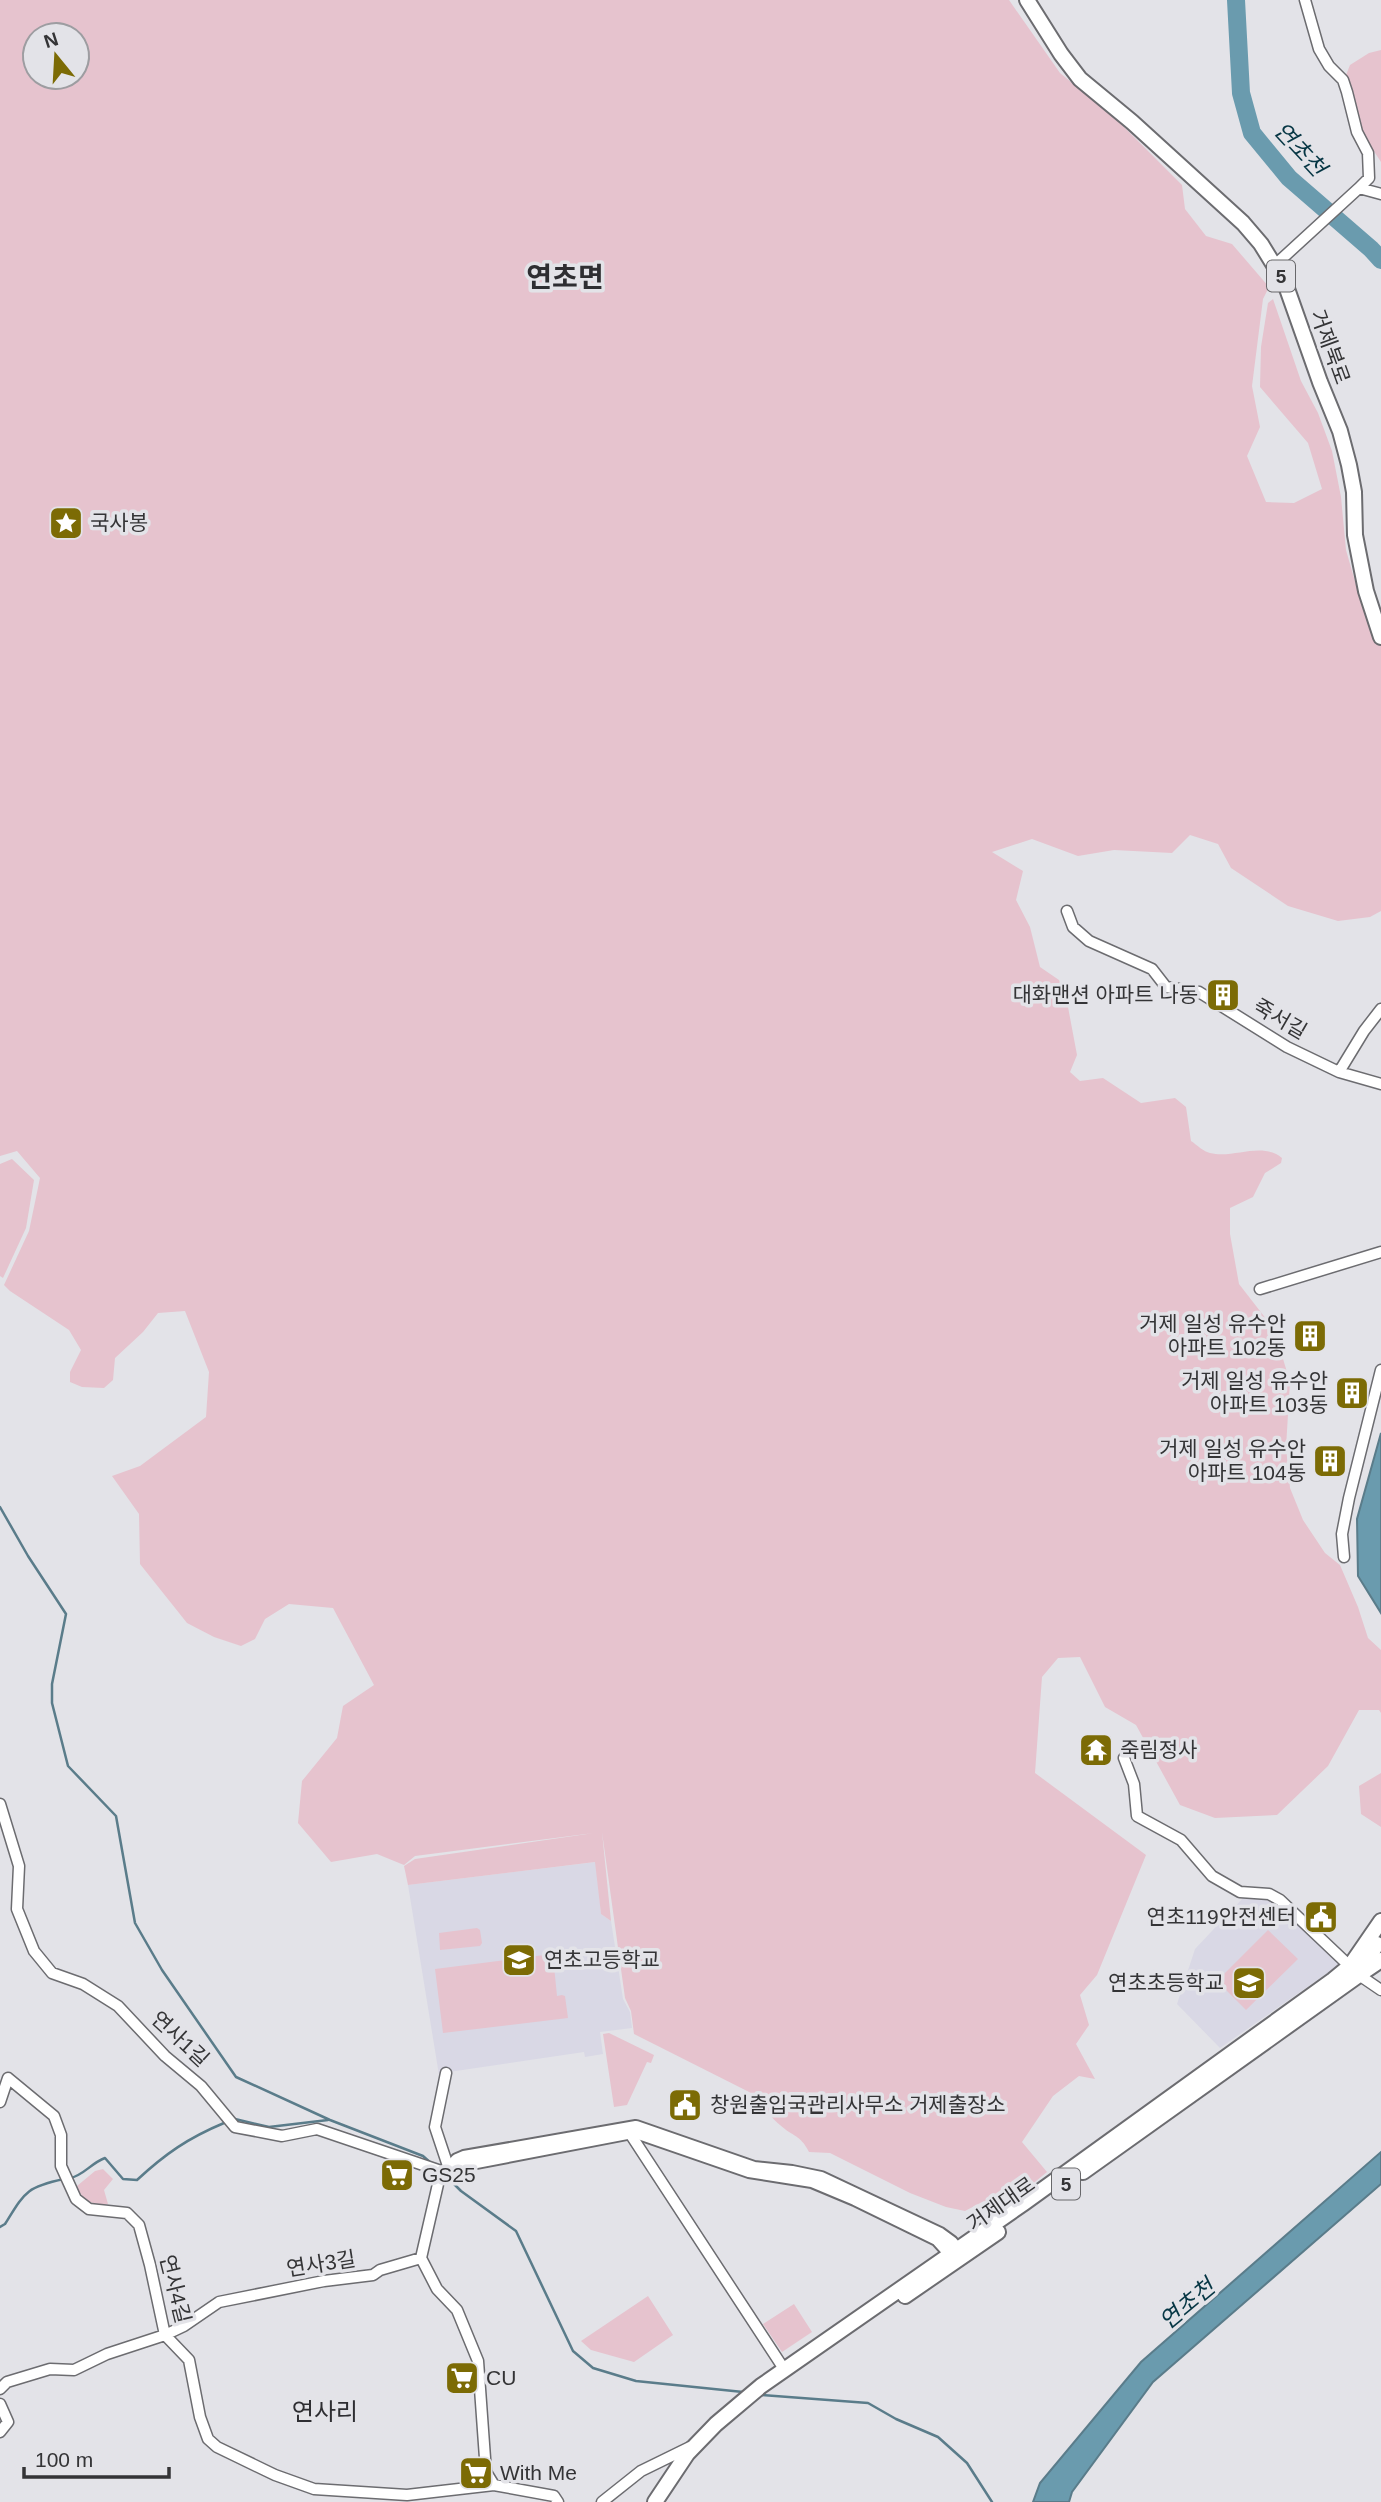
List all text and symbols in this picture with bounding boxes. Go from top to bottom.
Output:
north arrow [21,21,91,91]
text: N [41,28,61,52]
water label: 연초천 [1269,117,1333,183]
road number: 5 [1267,260,1295,292]
district label: 연초면 [526,262,604,293]
street label: 거제북로 [1306,307,1354,387]
place icon: 국사봉 [47,504,85,542]
place label: 국사봉 [90,511,148,534]
building icon: 대화맨션 아파트 나동 [1204,976,1242,1014]
place label: 대화맨션 아파트 나동 [1012,983,1198,1006]
street label: 죽서길 [1249,994,1311,1043]
place label: 거제 일성 유수안 아파트 102동 [1139,1312,1286,1359]
building icon: 거제 일성 유수안 아파트 102동 [1291,1317,1329,1355]
place label: 거제 일성 유수안 아파트 103동 [1181,1369,1328,1416]
building icon: 거제 일성 유수안 아파트 103동 [1333,1374,1371,1412]
place label: 거제 일성 유수안 아파트 104동 [1159,1437,1306,1484]
building icon: 거제 일성 유수안 아파트 104동 [1311,1442,1349,1480]
temple icon: 죽림정사 [1077,1731,1115,1769]
place label: 죽림정사 [1120,1738,1197,1761]
public building icon: 연초119안전센터 [1302,1898,1340,1936]
place label: 연초119안전센터 [1147,1905,1296,1928]
school or university icon: 연초고등학교 [500,1941,538,1979]
place label: 연초고등학교 [544,1948,660,1971]
school or university icon: 연초초등학교 [1230,1964,1268,2002]
place label: 연초초등학교 [1108,1971,1224,1994]
street label: 연사1길 [147,2006,214,2071]
public building icon: 창원출입국관리사무소 거제출장소 [666,2086,704,2124]
place label: 창원출입국관리사무소 거제출장소 [710,2093,1006,2116]
supermarket icon: GS25 [378,2156,416,2194]
place label: GS25 [422,2163,476,2186]
road number: 5 [1052,2168,1080,2200]
street label: 거제대로 [962,2172,1039,2235]
street label: 연사3길 [285,2247,357,2280]
street label: 연사4길 [156,2252,195,2325]
water label: 연초천 [1154,2272,1222,2334]
supermarket icon: CU [443,2359,481,2397]
place label: CU [486,2366,516,2389]
district label: 연사리 [292,2398,358,2425]
scale bar [24,2436,170,2480]
text: 100 m [35,2448,93,2471]
supermarket icon: With Me [457,2454,495,2492]
place label: With Me [500,2461,577,2484]

